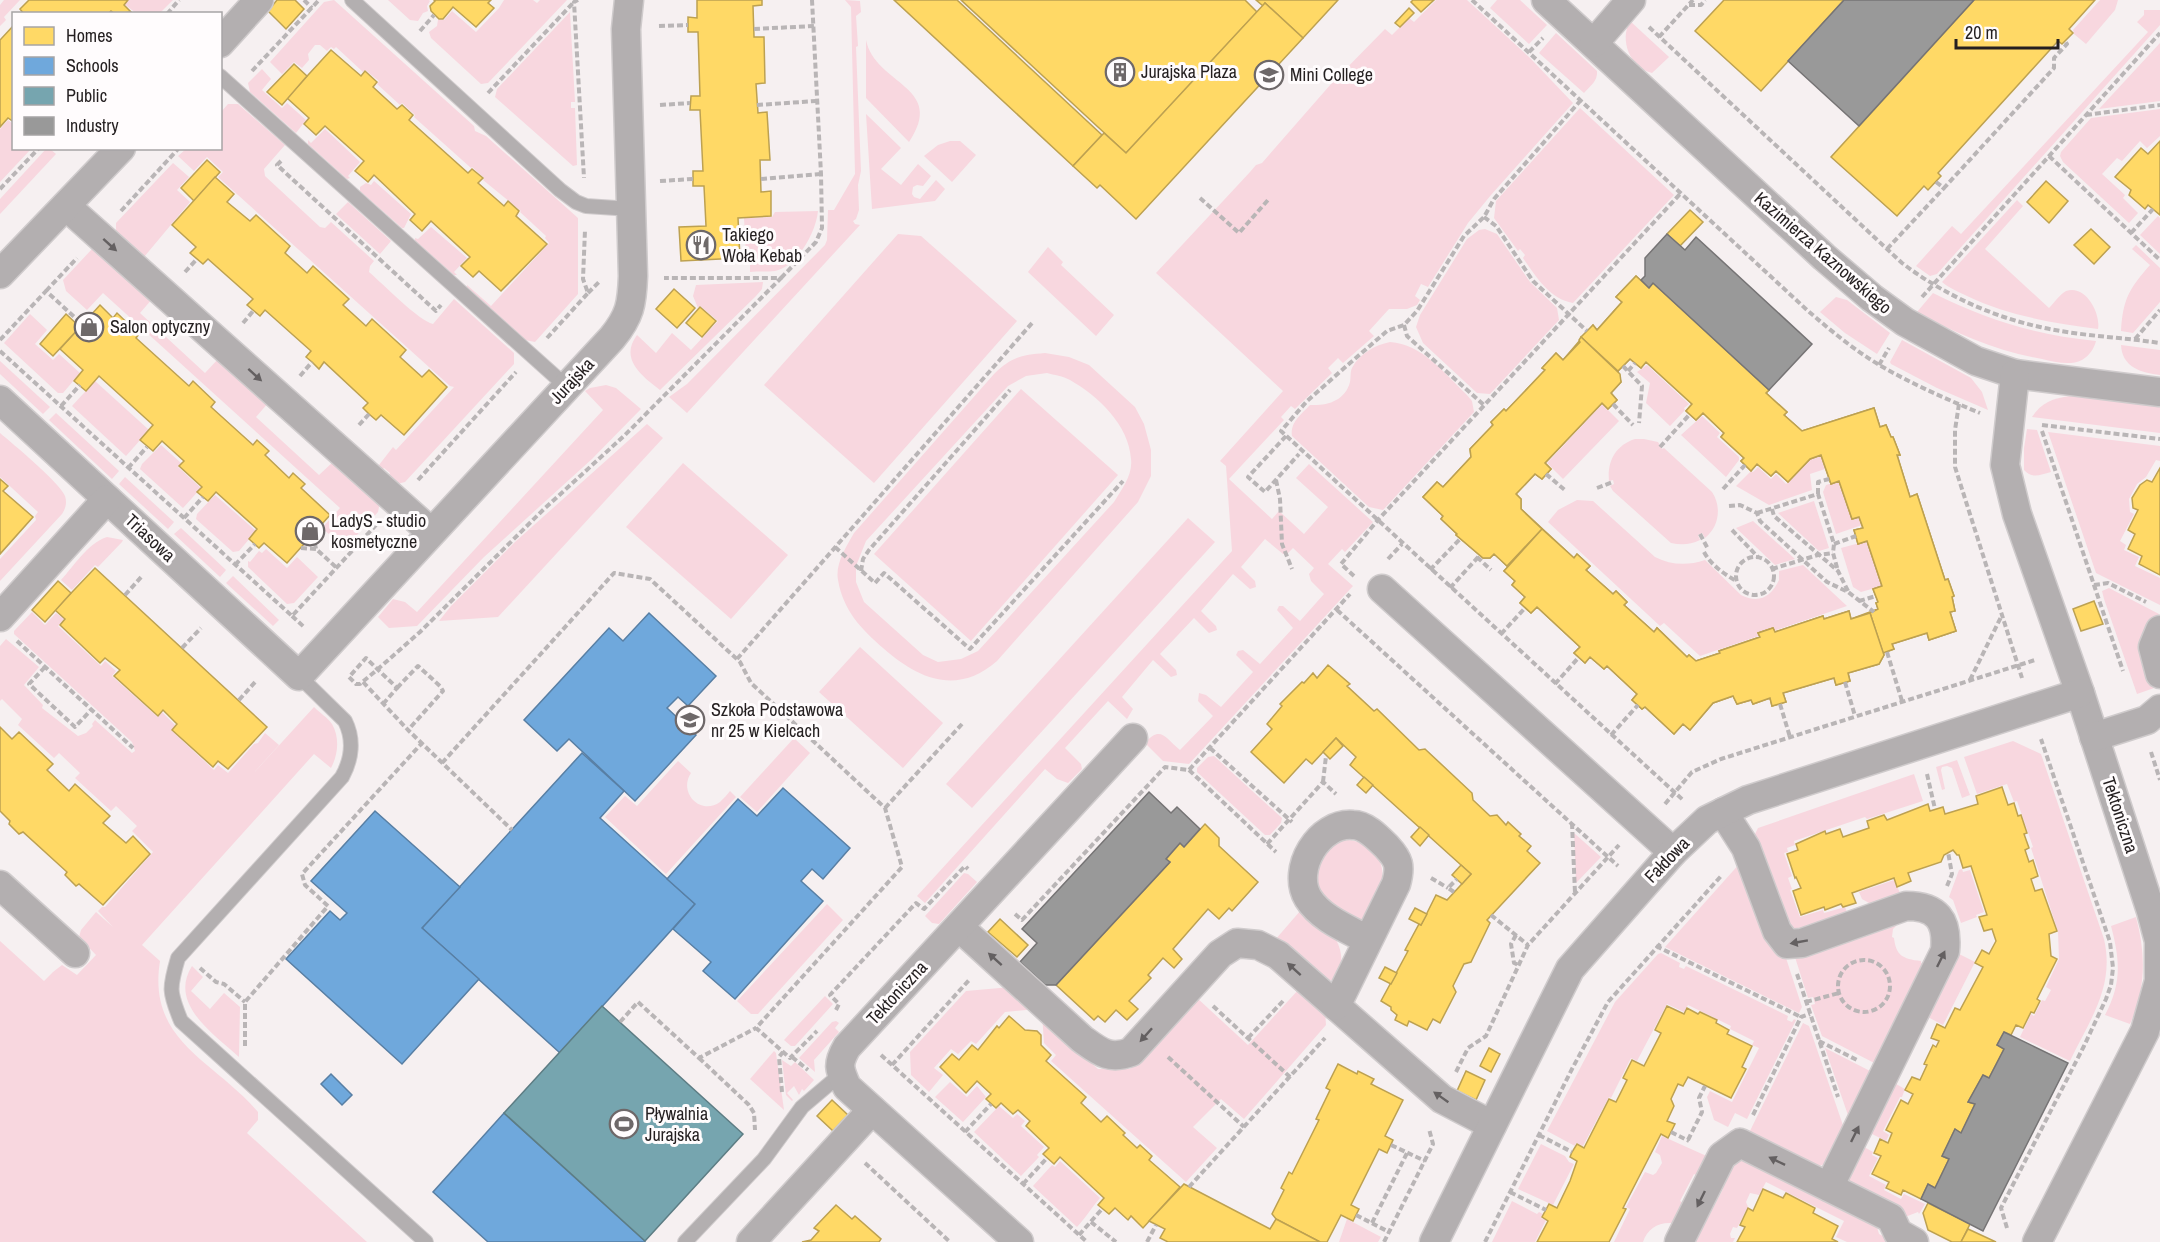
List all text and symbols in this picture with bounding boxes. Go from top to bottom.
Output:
legend [12,12,222,150]
scale bar [1956,12,2058,50]
text: 20 m [1965,20,1998,45]
text: Homes [66,23,113,48]
text: Schools [66,53,119,78]
building icon: Jurajska Plaza [1104,56,1136,88]
place label: Jurajska Plaza [1141,59,1237,84]
school or university icon: Mini College [1253,59,1285,91]
place label: Mini College [1290,62,1373,87]
text: Public [66,83,107,108]
text: Industry [66,113,119,138]
street label: Kazimierza Kaznowskiego [1749,186,1897,319]
place label: Takiego Woła Kebab [722,222,802,268]
restaurant icon: Takiego Woła Kebab [685,229,717,261]
one-way arrow [102,238,117,251]
shop icon: Salon optyczny [73,311,105,343]
place label: Salon optyczny [110,314,211,339]
street label: Jurajska [544,352,600,409]
one-way arrow [247,368,262,381]
street label: Triasowa [120,508,181,567]
place label: LadyS - studio kosmetyczne [331,508,426,554]
shop icon: LadyS - studio kosmetyczne [294,515,326,547]
place label: Szkoła Podstawowa nr 25 w Kielcach [711,697,843,743]
school or university icon: Szkoła Podstawowa nr 25 w Kielcach [674,704,706,736]
street label: Tektoniczna [2096,774,2145,856]
street label: Fałdowa [1639,831,1695,888]
one-way arrow [1789,938,1808,947]
one-way arrow [1936,951,1945,968]
one-way arrow [987,952,1002,966]
street label: Tektoniczna [861,955,933,1030]
one-way arrow [1287,963,1302,976]
one-way arrow [1139,1028,1153,1043]
one-way arrow [1433,1091,1449,1103]
place label: Pływalnia Jurajska [645,1101,708,1147]
sports icon: Pływalnia Jurajska [608,1108,640,1140]
one-way arrow [1850,1126,1859,1143]
one-way arrow [1768,1156,1785,1166]
one-way arrow [1696,1190,1706,1208]

